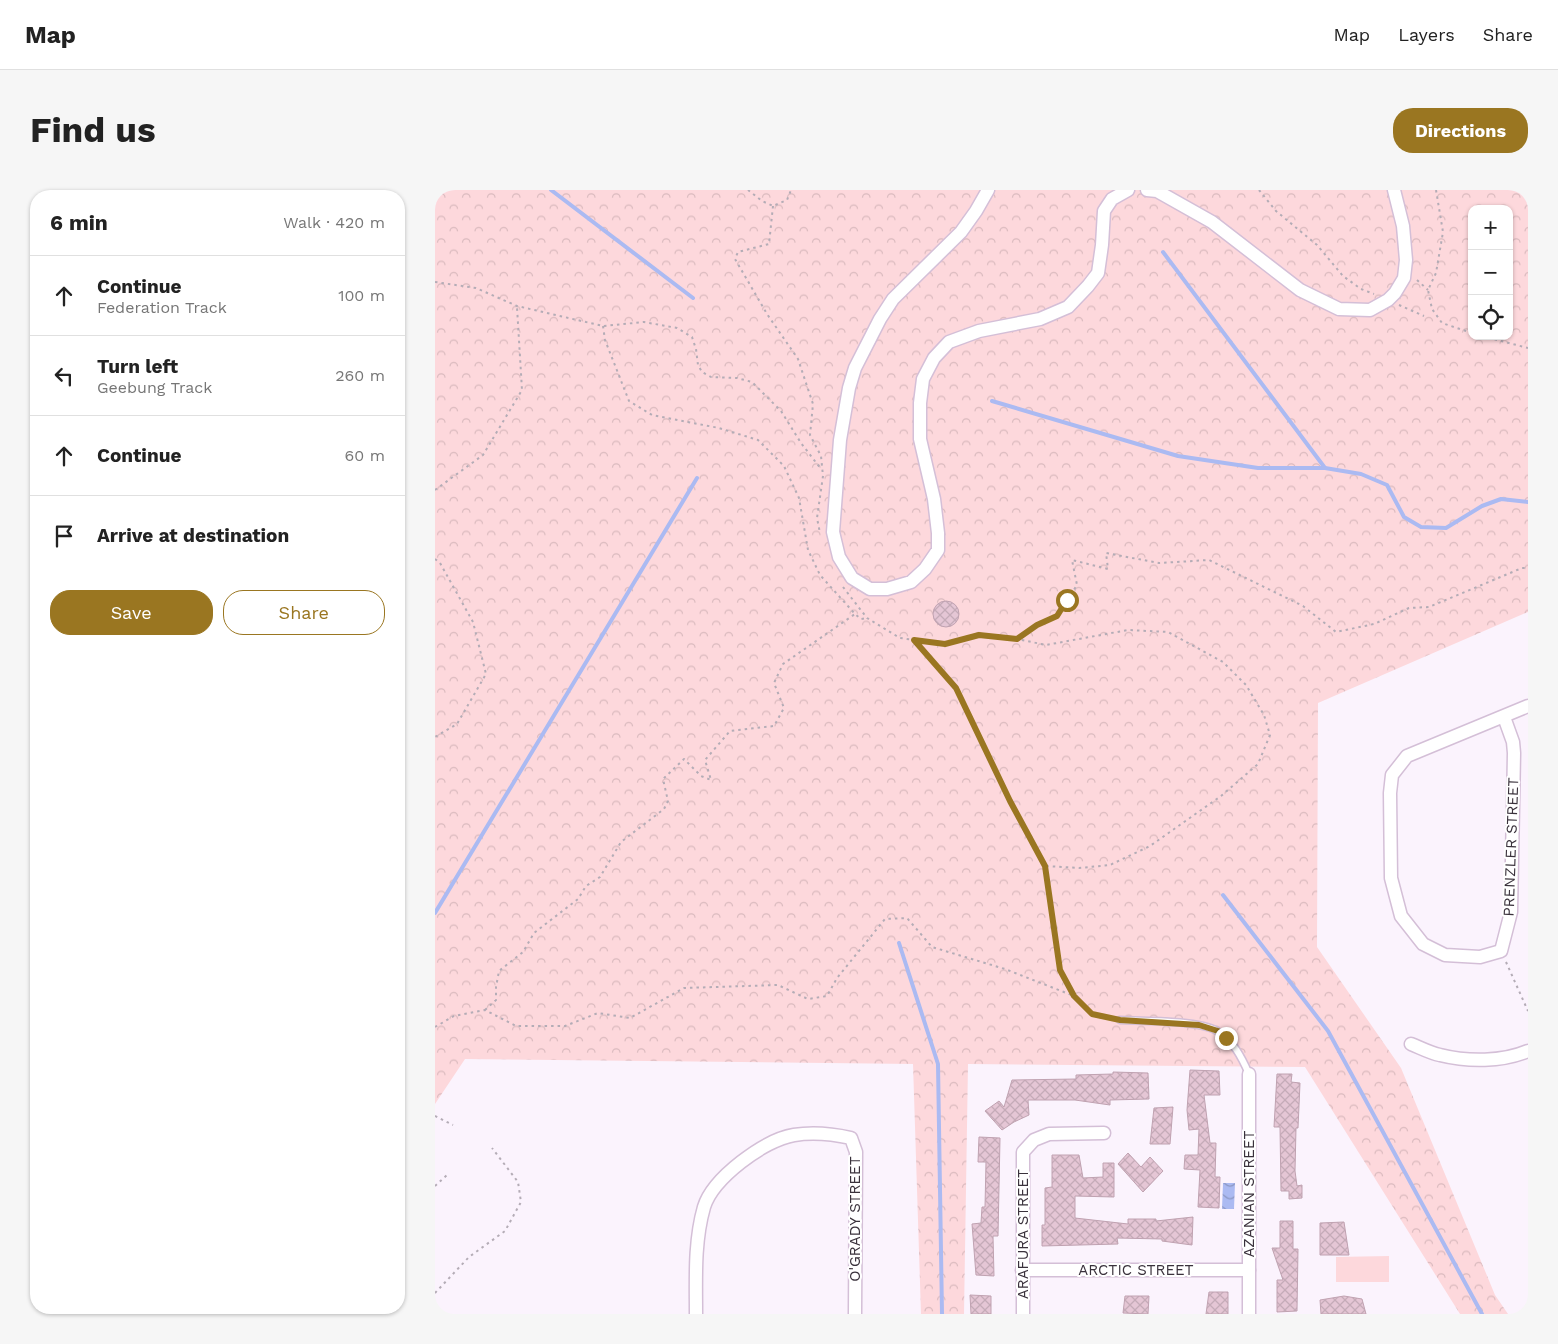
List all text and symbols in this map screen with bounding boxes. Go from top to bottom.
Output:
text: Map [25,21,76,49]
text: Map [1333,24,1370,45]
text: Layers [1398,24,1455,45]
text: Share [1483,24,1533,45]
button: Directions [1393,108,1528,153]
text: Find us [30,109,156,151]
map controls [1468,205,1513,340]
button: + [1468,205,1513,250]
text: 6 min [50,210,108,235]
text: Walk · 420 m [283,213,385,232]
button: − [1468,250,1513,295]
text: Continue [97,275,181,298]
icon: ahead [50,282,78,310]
text: 100 m [338,286,385,305]
button: locate [1468,295,1513,340]
text: Federation Track [97,298,227,317]
text: Turn left [97,355,178,378]
icon: left [50,362,78,390]
text: 260 m [335,366,385,385]
text: Geebung Track [97,378,212,397]
icon: ahead [50,442,78,470]
text: Continue [97,444,181,467]
text: 60 m [345,446,385,465]
icon: arrive [50,522,78,550]
text: Arrive at destination [97,524,289,547]
route start [1056,589,1079,612]
button: Save [50,590,213,635]
button: Share [223,590,385,635]
street label: PRENZLER STREET [1500,777,1522,917]
route end [1215,1027,1238,1050]
street label: AZANIAN STREET [1240,1130,1258,1258]
street label: O'GRADY STREET [846,1156,864,1282]
street label: ARAFURA STREET [1014,1169,1032,1299]
street label: ARCTIC STREET [1078,1261,1194,1279]

